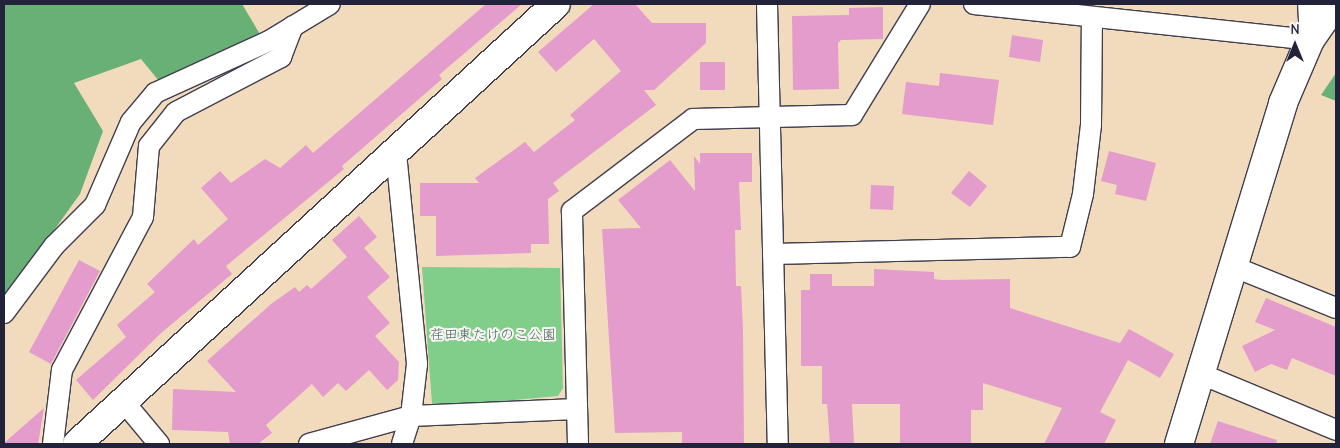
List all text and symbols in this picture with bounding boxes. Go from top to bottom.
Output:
north arrow [1270,20,1320,70]
text: N [1290,21,1300,38]
park label: 荏田東たけのこ公園 [430,327,556,343]

